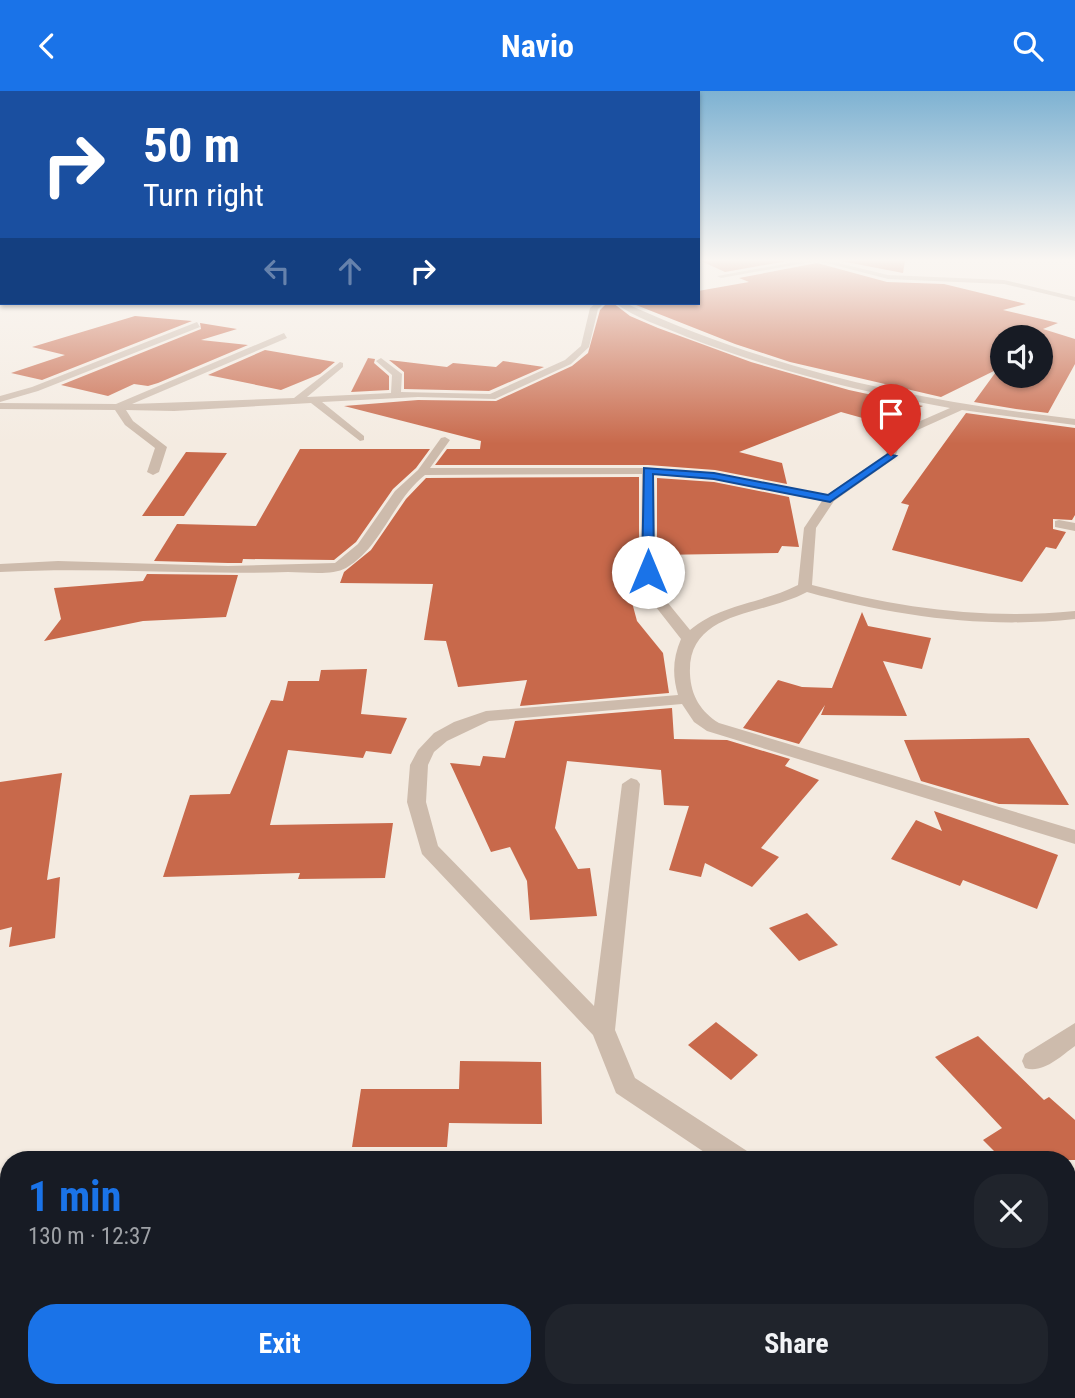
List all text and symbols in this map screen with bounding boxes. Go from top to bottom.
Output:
icon: back [28,27,66,65]
text: Navio [501,27,574,65]
icon: search [1009,27,1047,65]
text: 50 m [143,117,240,174]
icon: right [28,119,119,210]
text: Turn right [143,176,264,214]
icon: left [258,252,296,290]
icon: ahead [331,252,369,290]
icon: right [404,252,442,290]
map controls [990,325,1053,388]
button: sound [990,325,1053,388]
pin [861,384,921,456]
icon: arrive [872,395,910,433]
position arrow [611,535,685,609]
text: 1 min [28,1172,121,1221]
button: close [974,1174,1048,1248]
text: 130 m · 12:37 [28,1223,152,1250]
button: Exit [28,1304,531,1384]
button: Share [545,1304,1048,1384]

